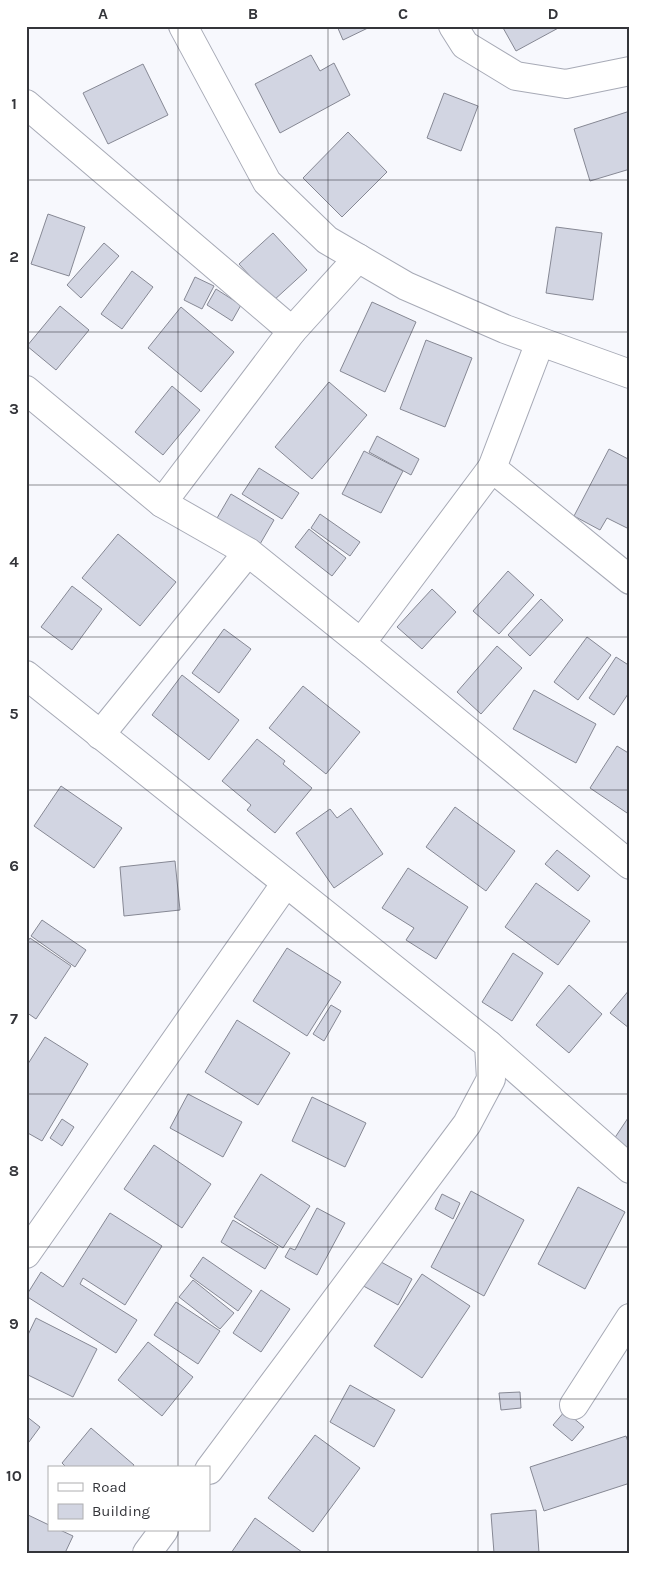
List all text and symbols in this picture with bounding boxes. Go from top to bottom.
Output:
text: A [98,4,108,23]
text: B [248,4,258,23]
text: C [398,4,408,23]
text: D [548,4,559,23]
text: 1 [11,94,17,113]
text: 2 [9,247,19,266]
text: 3 [9,399,19,418]
text: 4 [9,552,19,571]
text: 5 [9,704,19,723]
text: 6 [9,856,19,875]
text: 7 [10,1009,18,1028]
text: 8 [9,1161,19,1180]
text: 9 [9,1314,19,1333]
text: 10 [6,1466,22,1485]
legend [48,1466,210,1532]
text: Road [92,1478,127,1496]
text: Building [92,1502,150,1520]

